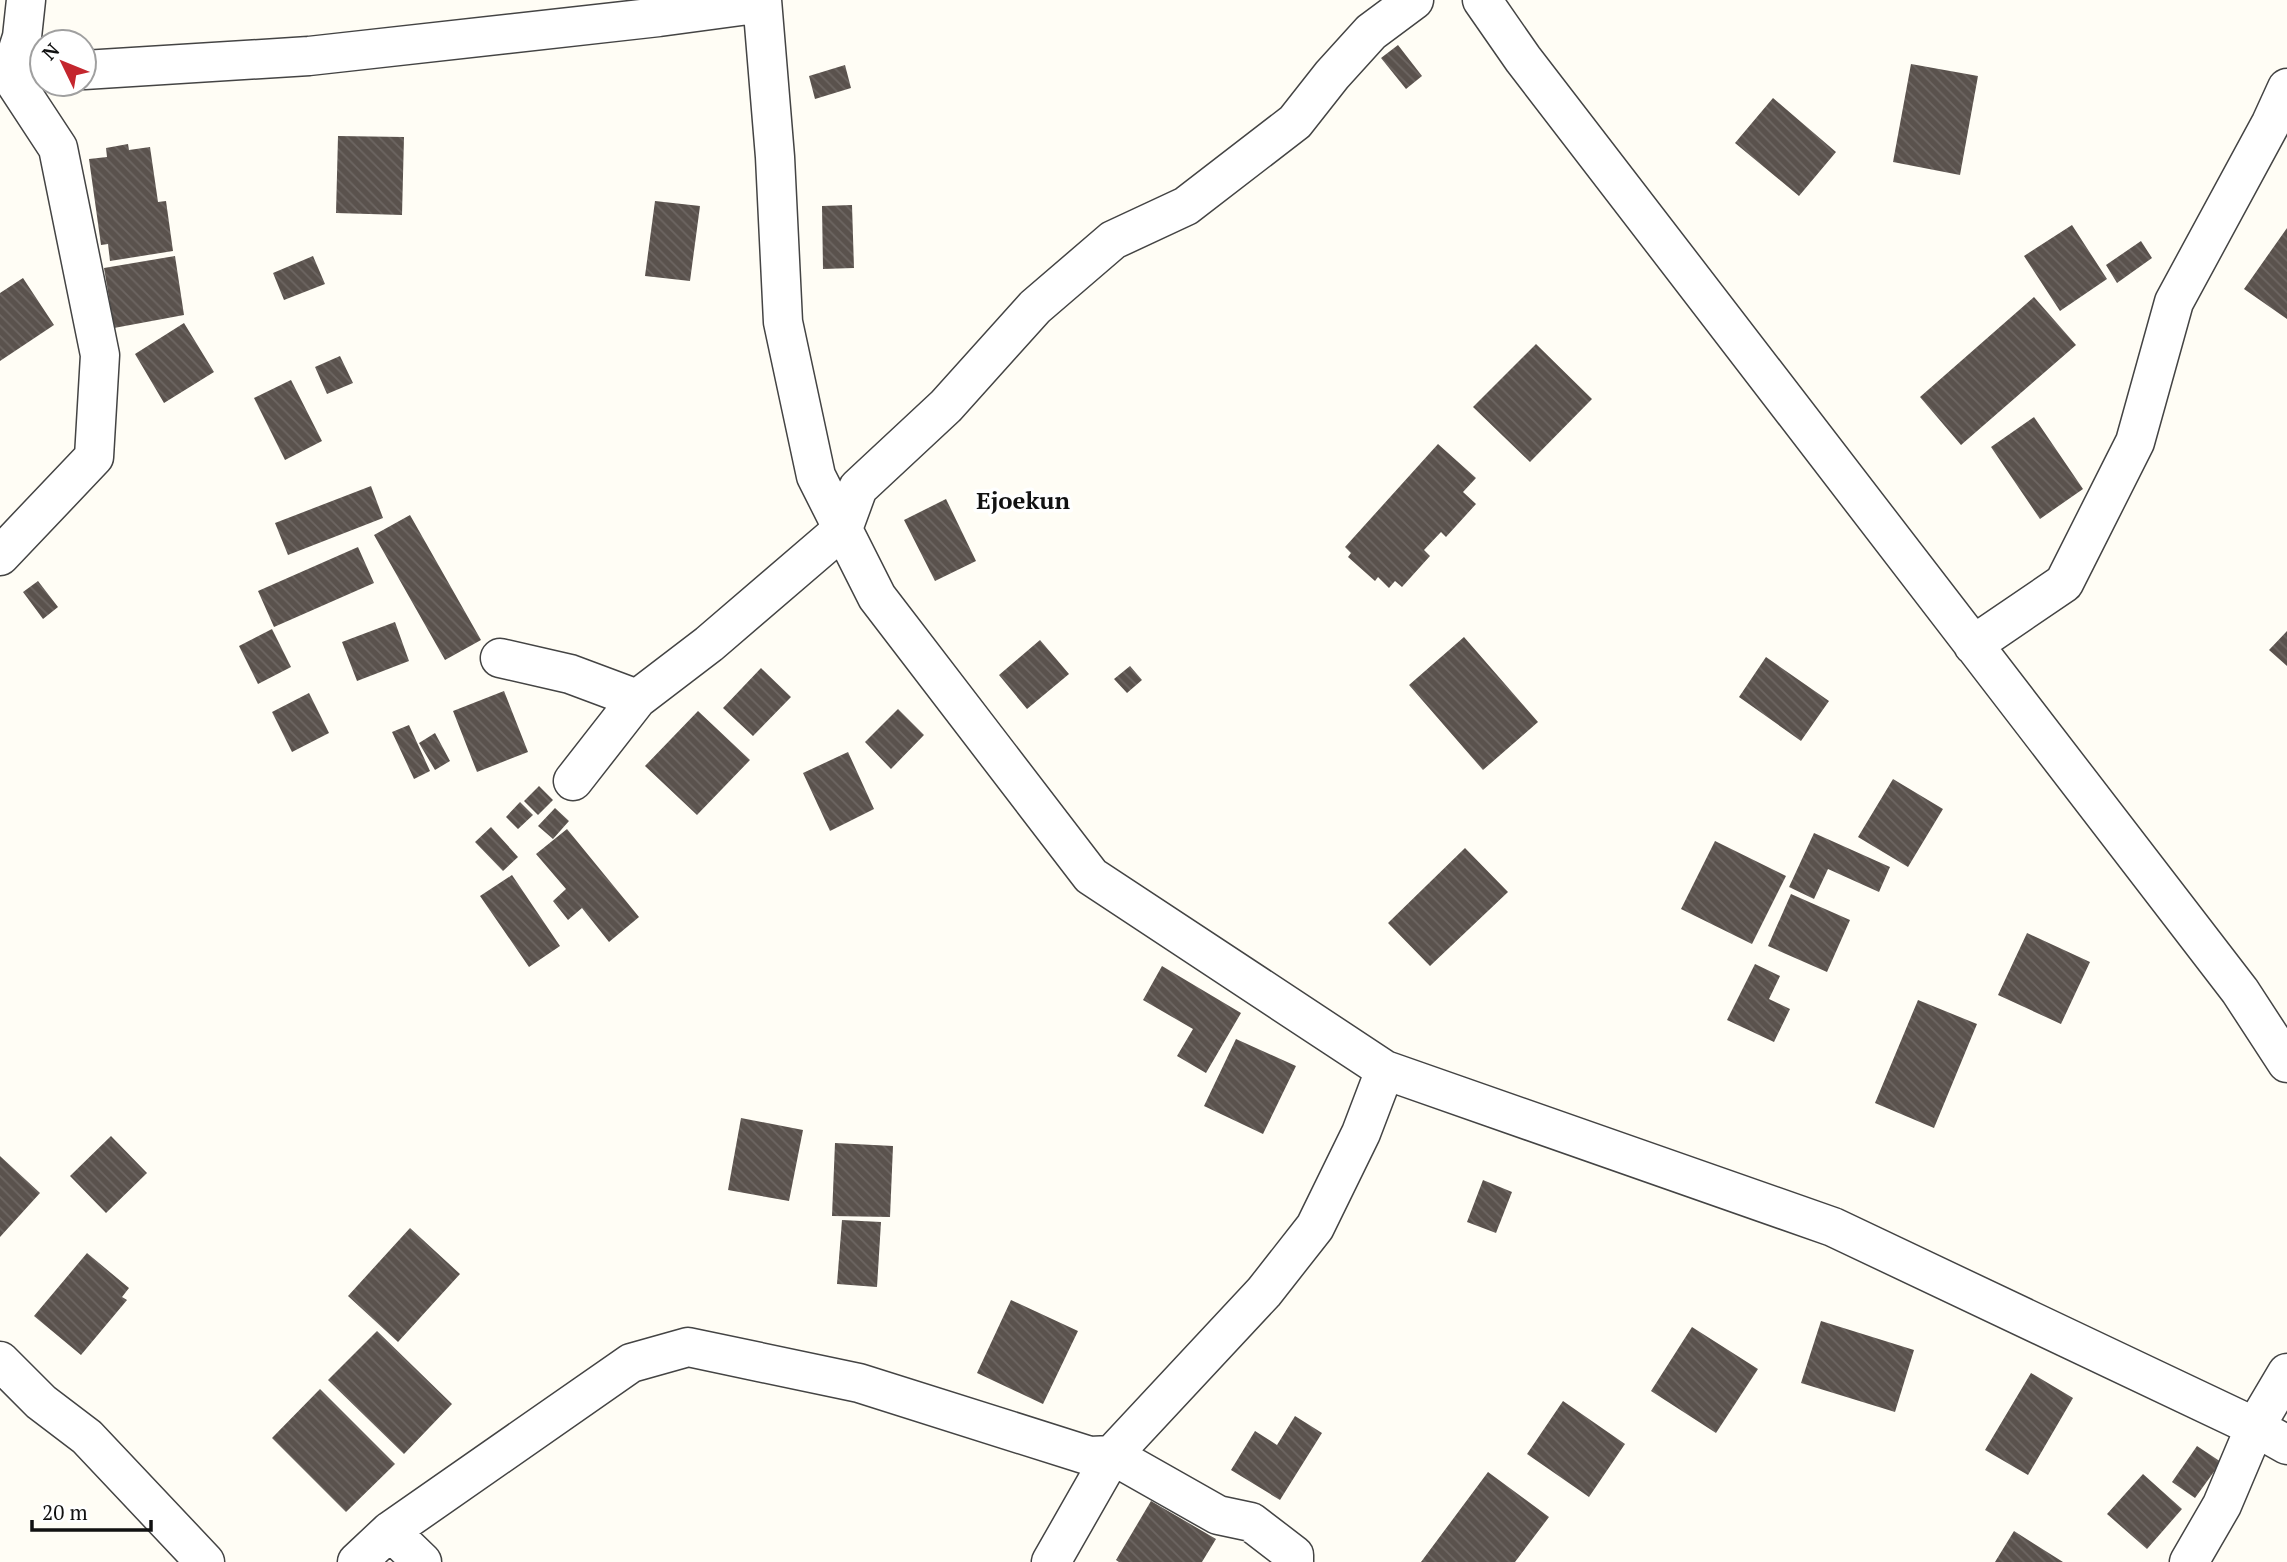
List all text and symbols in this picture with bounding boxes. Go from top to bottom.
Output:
north arrow [28,28,98,98]
text: N [36,37,65,65]
district label: Ejoekun [976,484,1070,516]
scale bar [32,1488,150,1532]
text: 20 m [42,1498,88,1526]

